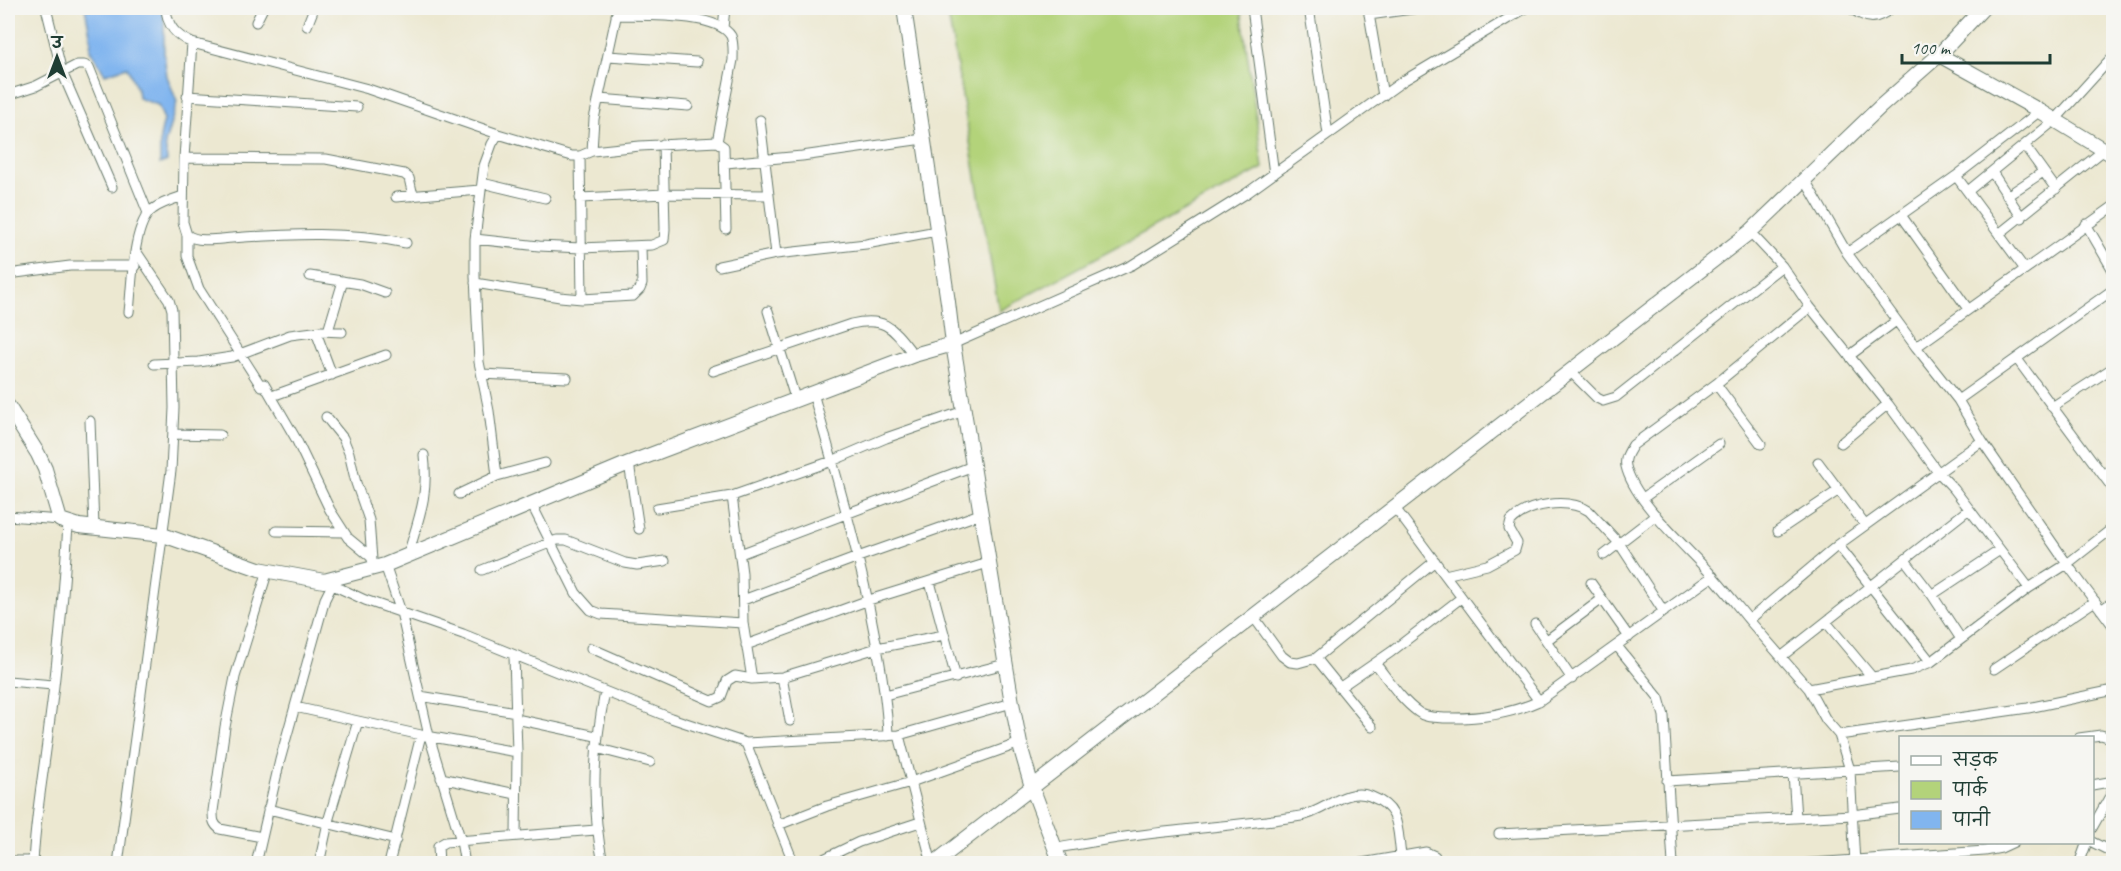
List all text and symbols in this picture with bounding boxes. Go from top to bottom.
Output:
north arrow [27,27,87,87]
scale bar [1902,27,2050,65]
text: उ [50,33,64,53]
text: 100 m [1911,37,1952,59]
legend [1899,736,2094,844]
text: सड़क [1952,749,1998,771]
text: पार्क [1952,776,1988,801]
text: पानी [1952,806,1991,831]

